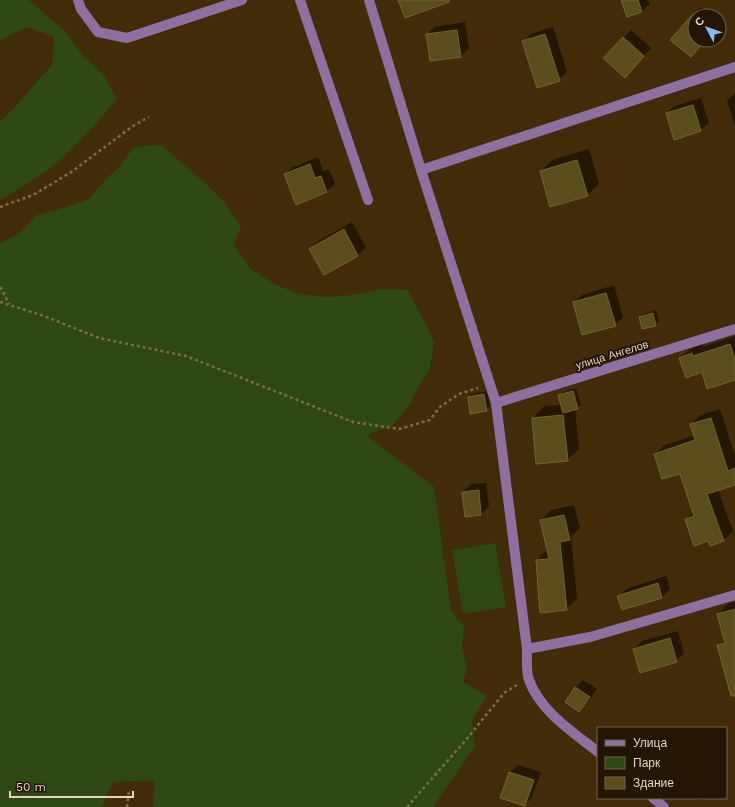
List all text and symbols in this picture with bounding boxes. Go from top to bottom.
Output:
north arrow [687,8,727,48]
text: С [692,14,707,29]
street label: улица Ангелов [574,338,650,372]
legend [597,727,727,799]
text: Улица [633,736,667,750]
text: Парк [633,756,661,770]
scale bar [10,773,133,799]
text: Здание [633,776,674,790]
text: 50 m [16,780,46,794]

